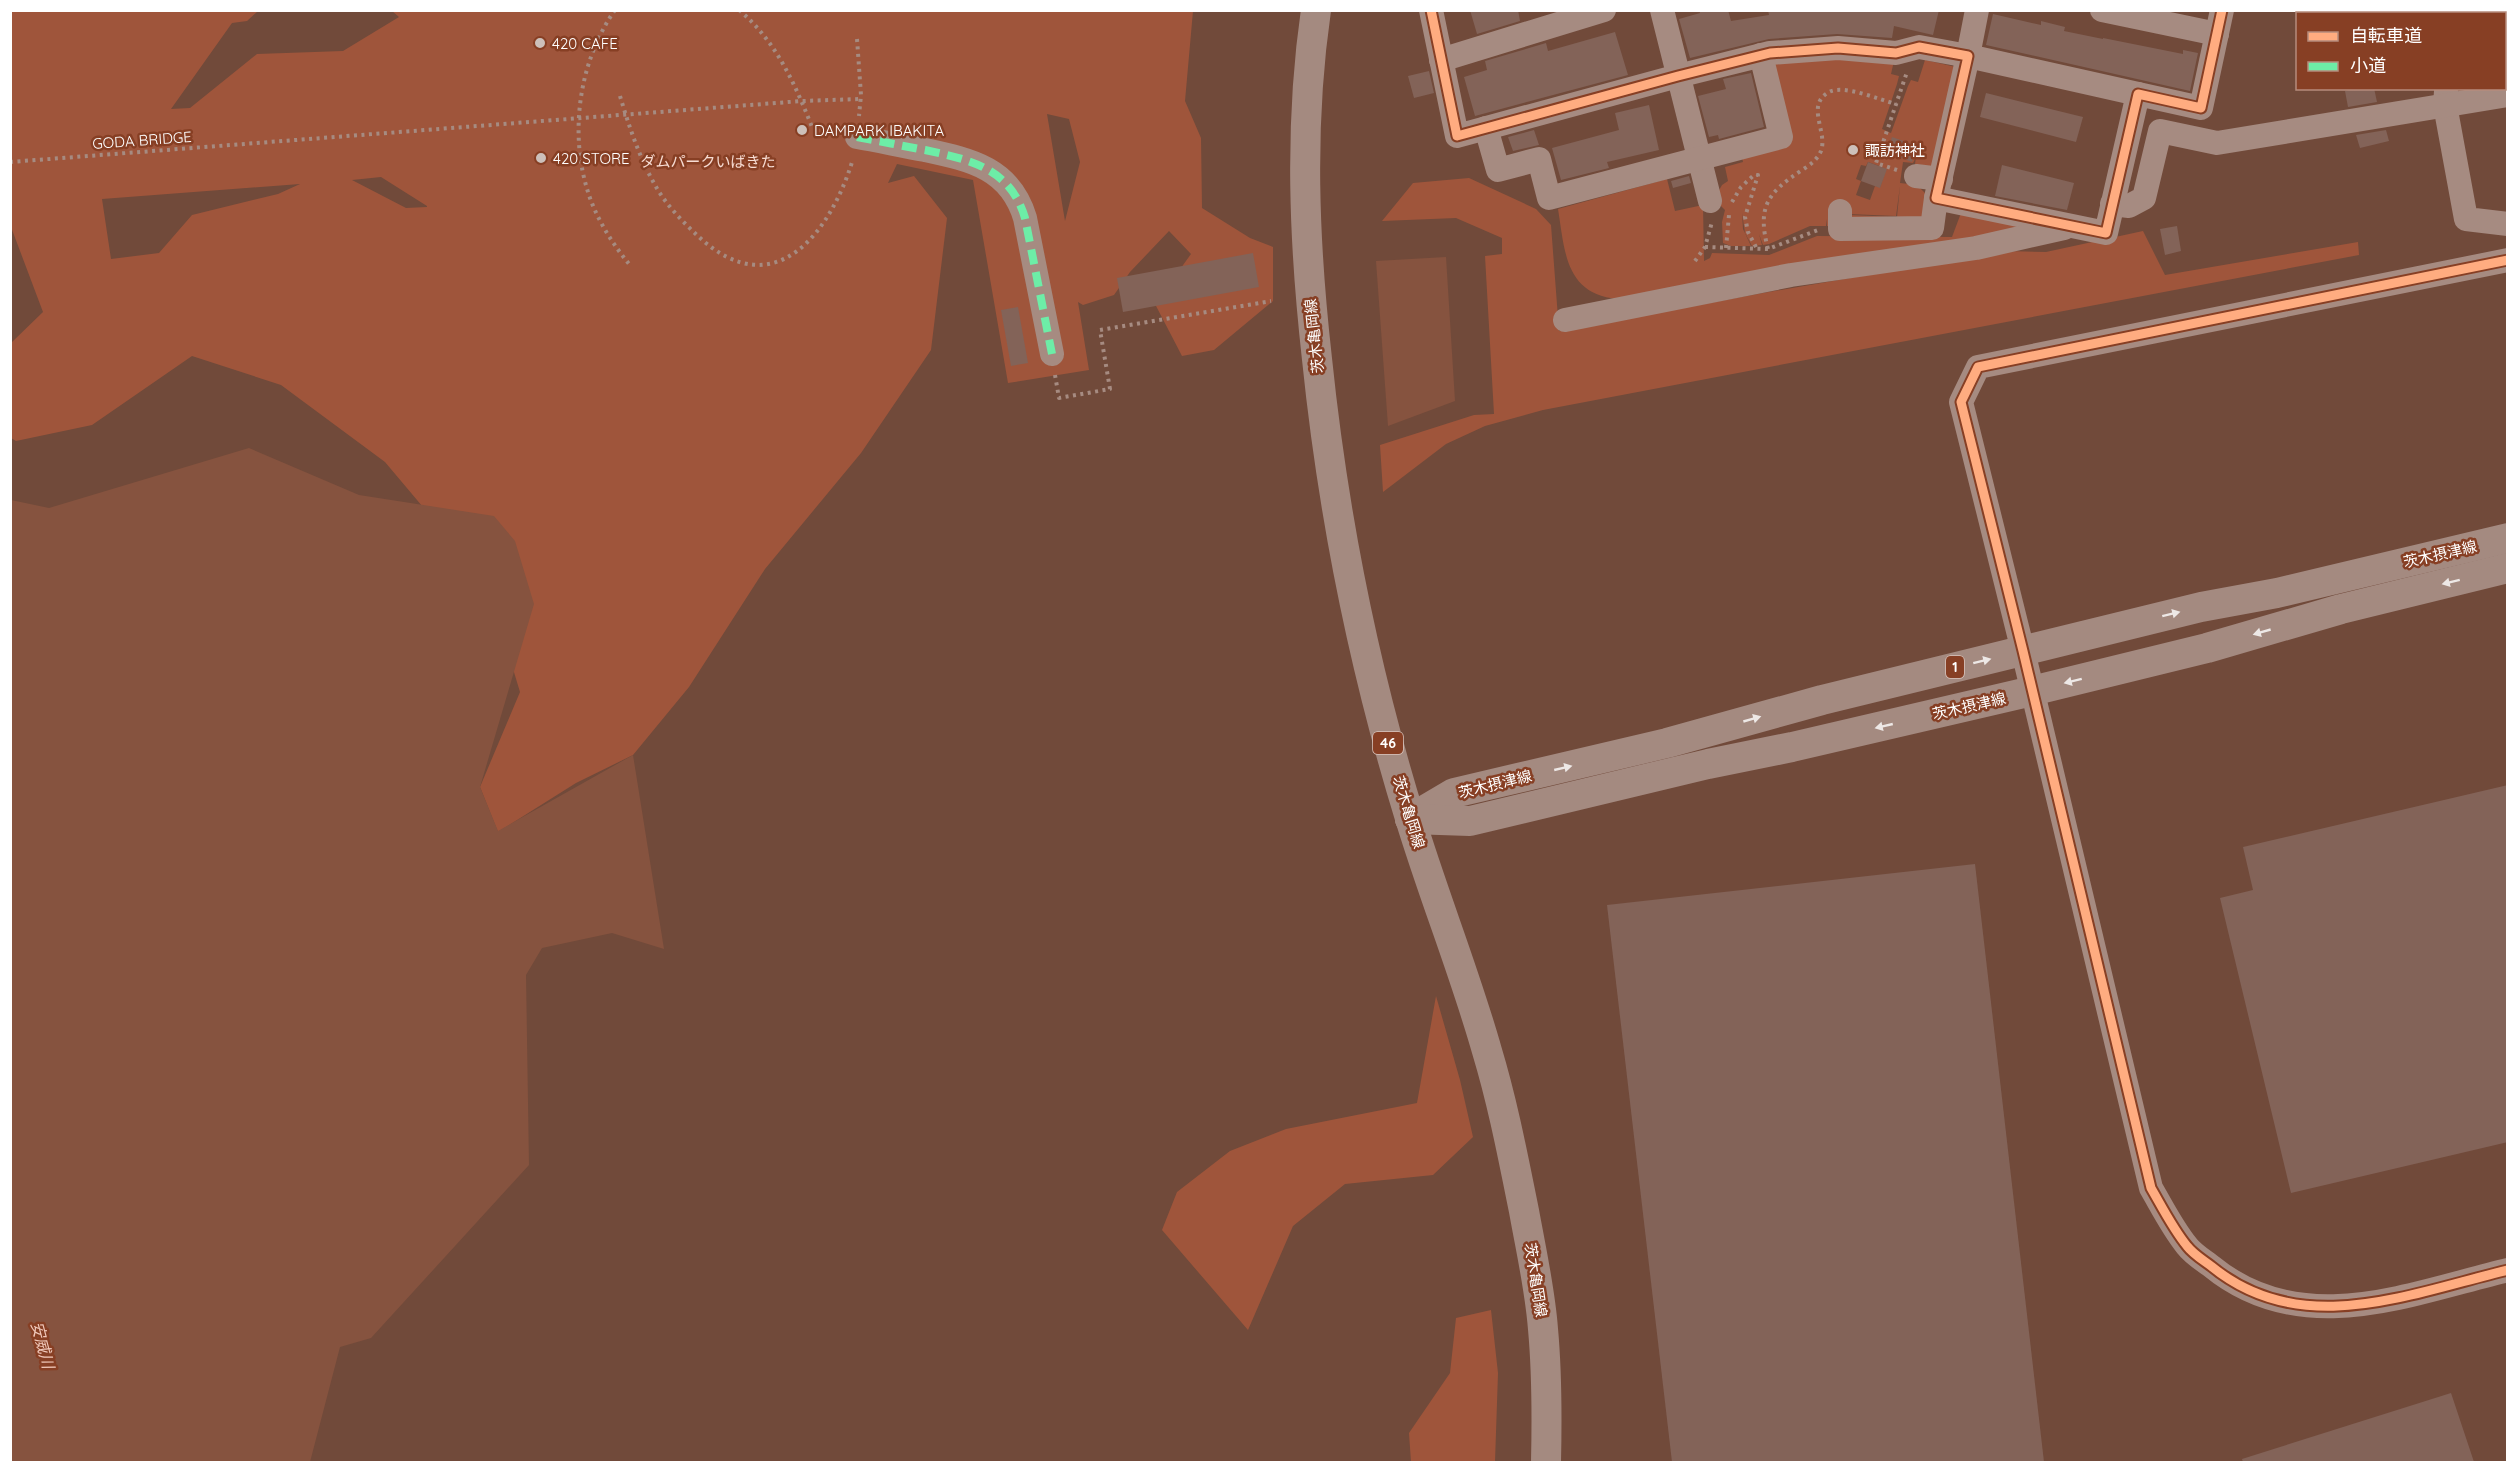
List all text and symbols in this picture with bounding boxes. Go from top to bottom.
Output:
legend [2296,12,2506,90]
text: 自転車道 [2350,24,2422,47]
place label: 420 CAFE [552,34,618,53]
marker: 420 CAFE [533,36,547,50]
text: 小道 [2350,54,2386,77]
place label: DAMPARK IBAKITA [814,121,945,140]
marker: DAMPARK IBAKITA [795,123,809,137]
street label: GODA BRIDGE [92,127,192,153]
place label: 諏訪神社 [1865,141,1925,160]
marker: 諏訪神社 [1846,143,1860,157]
place label: 420 STORE [553,149,630,168]
marker: 420 STORE [534,151,548,165]
park label: ダムパークいばきた [640,152,776,171]
street label: 茨木亀岡線 [1301,298,1327,374]
street label: 茨木摂津線 [2401,536,2479,572]
one-way arrow [2441,578,2460,587]
one-way arrow [2162,609,2181,619]
one-way arrow [2253,628,2271,637]
one-way arrow [1973,655,1991,665]
road number: 1 [1946,656,1964,678]
one-way arrow [2064,676,2083,686]
street label: 茨木摂津線 [1930,688,2008,724]
one-way arrow [1743,714,1761,723]
one-way arrow [1874,721,1893,731]
road number: 46 [1373,732,1403,754]
one-way arrow [1554,762,1573,772]
street label: 茨木摂津線 [1456,766,1534,802]
street label: 茨木亀岡線 [1389,773,1429,851]
street label: 茨木亀岡線 [1521,1241,1551,1319]
water label: 安威川 [27,1319,59,1373]

